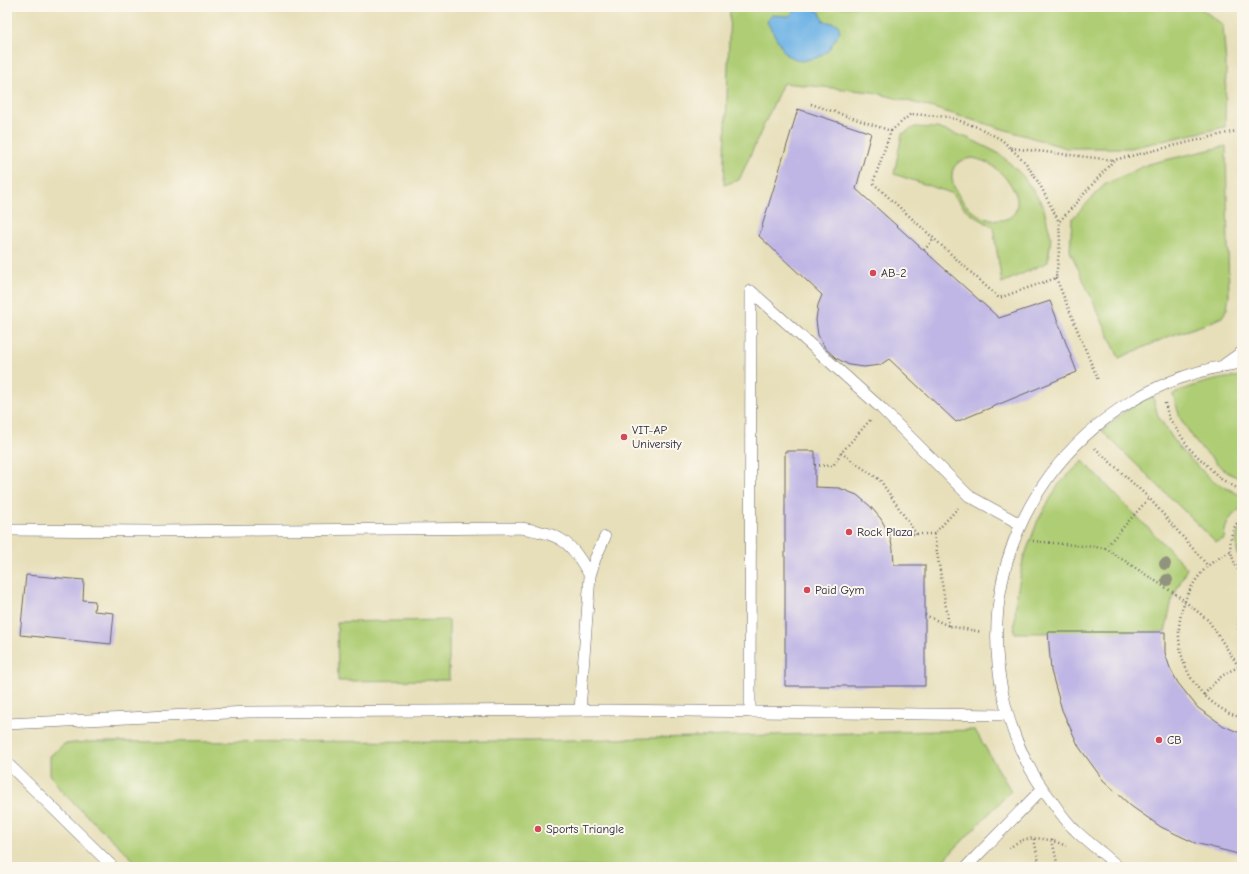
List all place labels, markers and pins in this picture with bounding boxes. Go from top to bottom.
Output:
place label: AB-2 [881,266,907,280]
marker: AB-2 [868,268,878,278]
place label: VIT-AP University [632,423,682,451]
marker: VIT-AP University [619,432,629,442]
place label: Rock Plaza [857,525,913,539]
marker: Rock Plaza [844,527,854,537]
place label: Paid Gym [815,583,864,597]
marker: Paid Gym [802,585,812,595]
place label: CB [1167,733,1182,747]
marker: CB [1154,735,1164,745]
place label: Sports Triangle [546,822,624,836]
marker: Sports Triangle [533,824,543,834]

